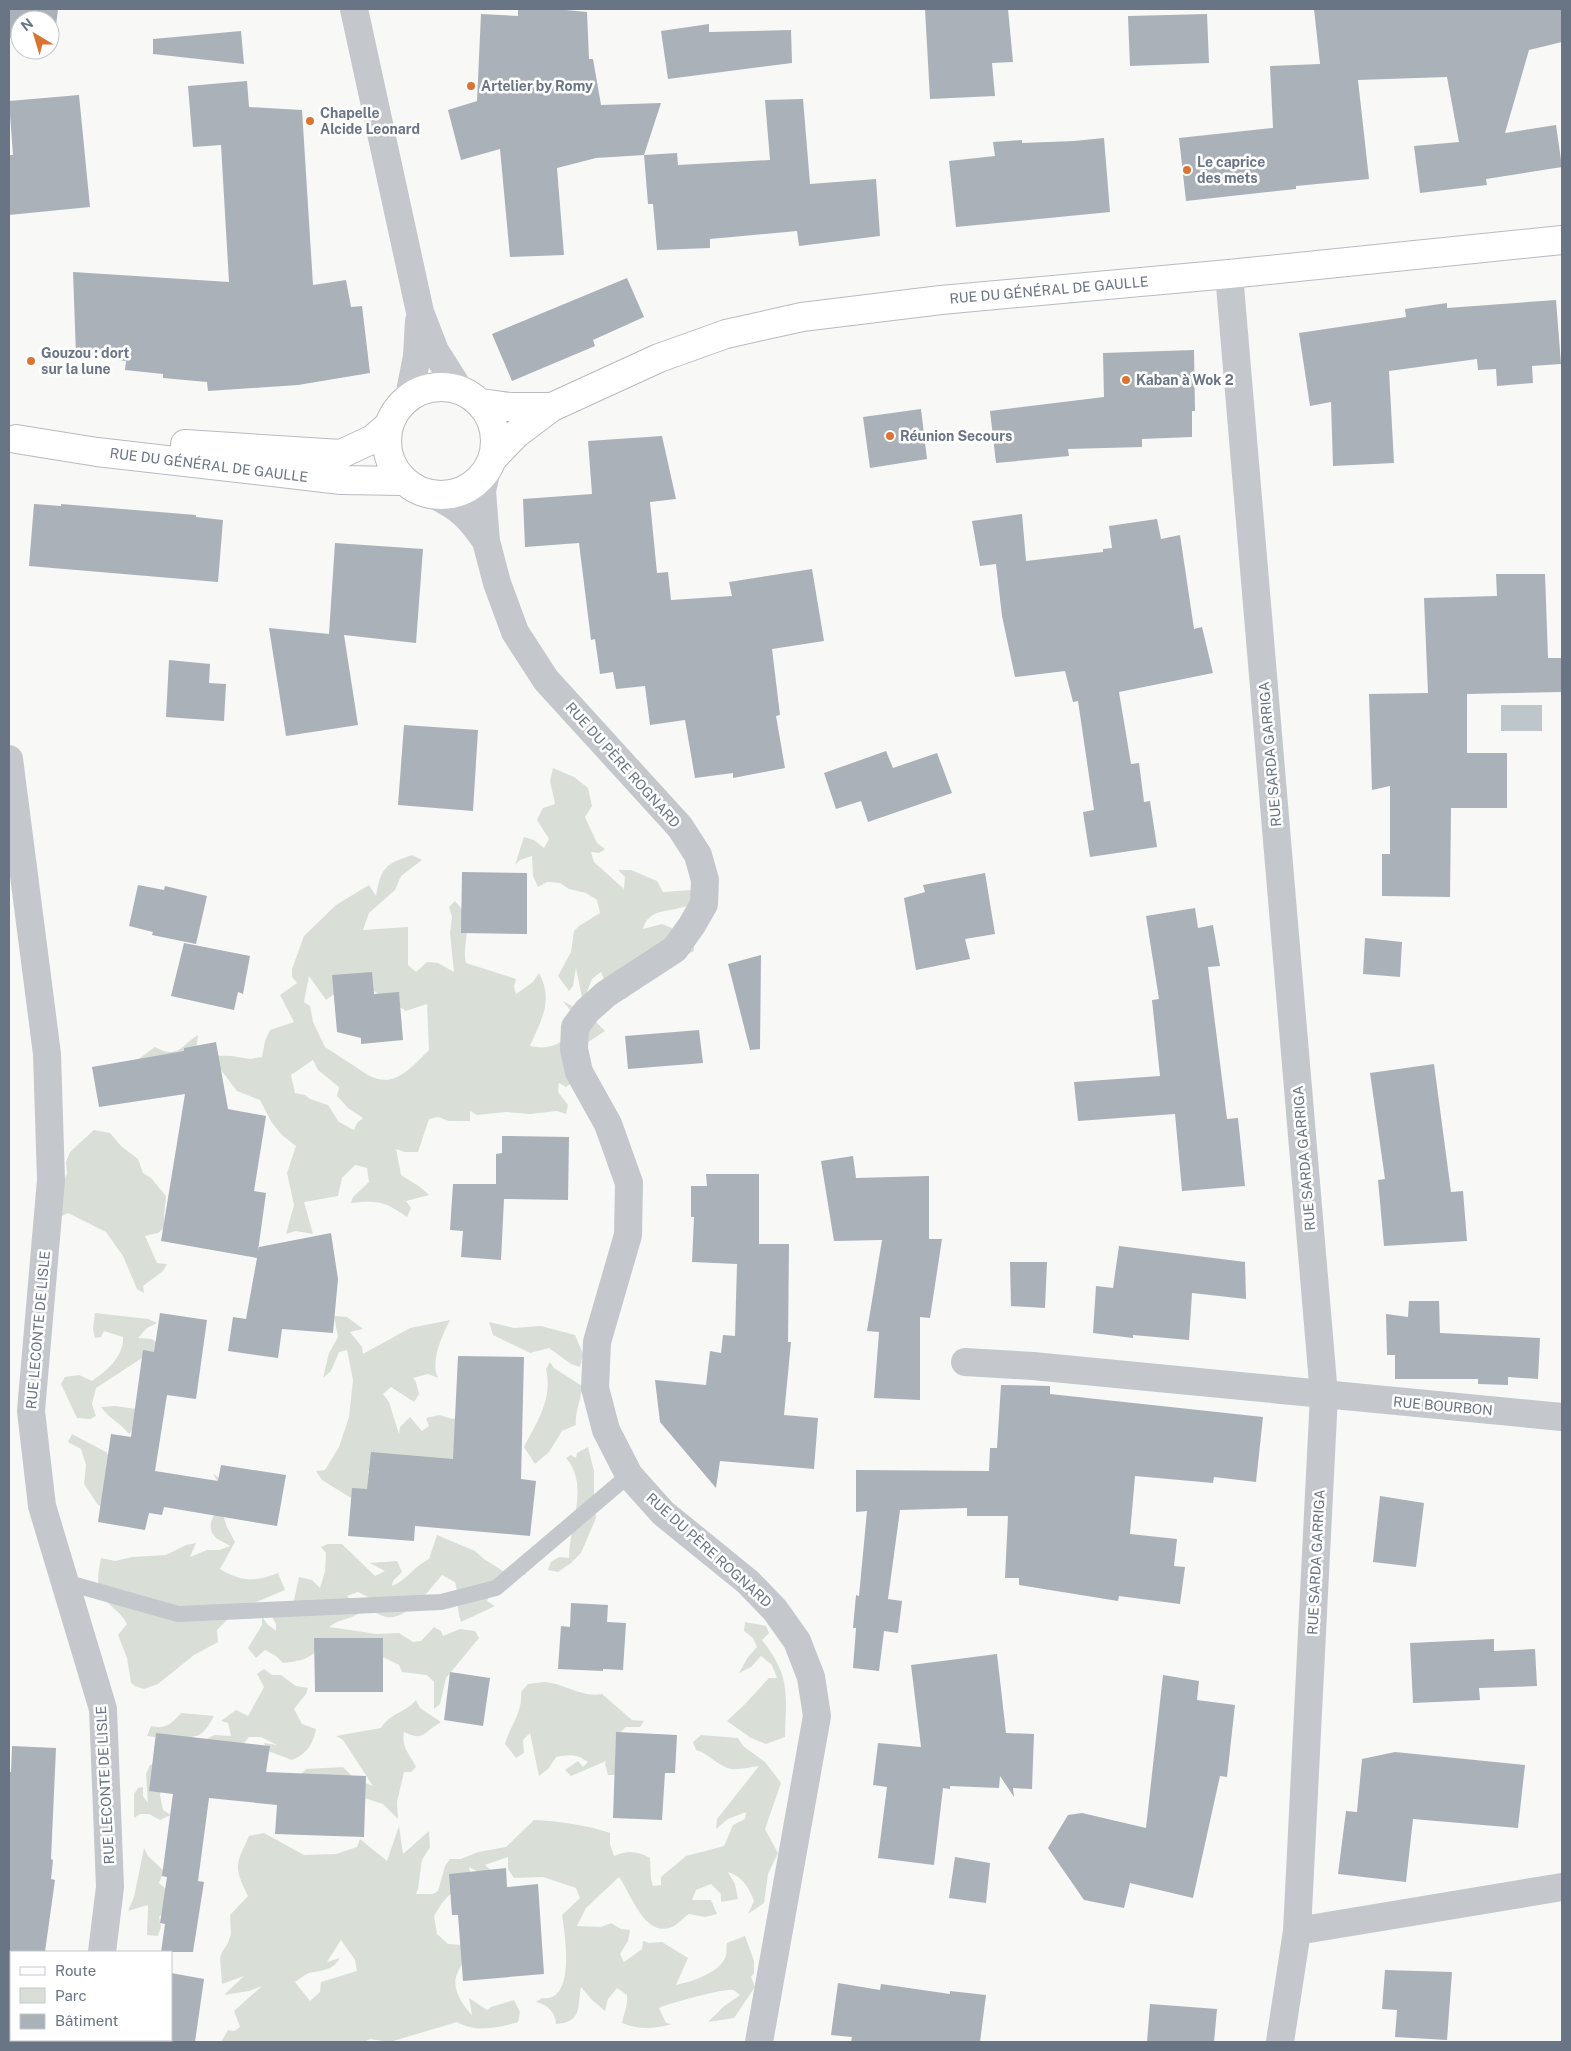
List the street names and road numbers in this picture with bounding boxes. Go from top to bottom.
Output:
street label: RUE DU GÉNÉRAL DE GAULLE [949,272,1149,307]
street label: RUE DU GÉNÉRAL DE GAULLE [109,444,309,485]
street label: RUE SARDA GARRIGA [1256,681,1284,827]
street label: RUE DU PÈRE ROGNARD [563,698,684,831]
street label: RUE SARDA GARRIGA [1290,1085,1318,1231]
street label: RUE LECONTE DE LISLE [23,1250,53,1410]
street label: RUE BOURBON [1393,1394,1493,1418]
street label: RUE DU PÈRE ROGNARD [643,1489,776,1610]
street label: RUE SARDA GARRIGA [1304,1489,1328,1635]
street label: RUE LECONTE DE LISLE [93,1705,117,1865]

